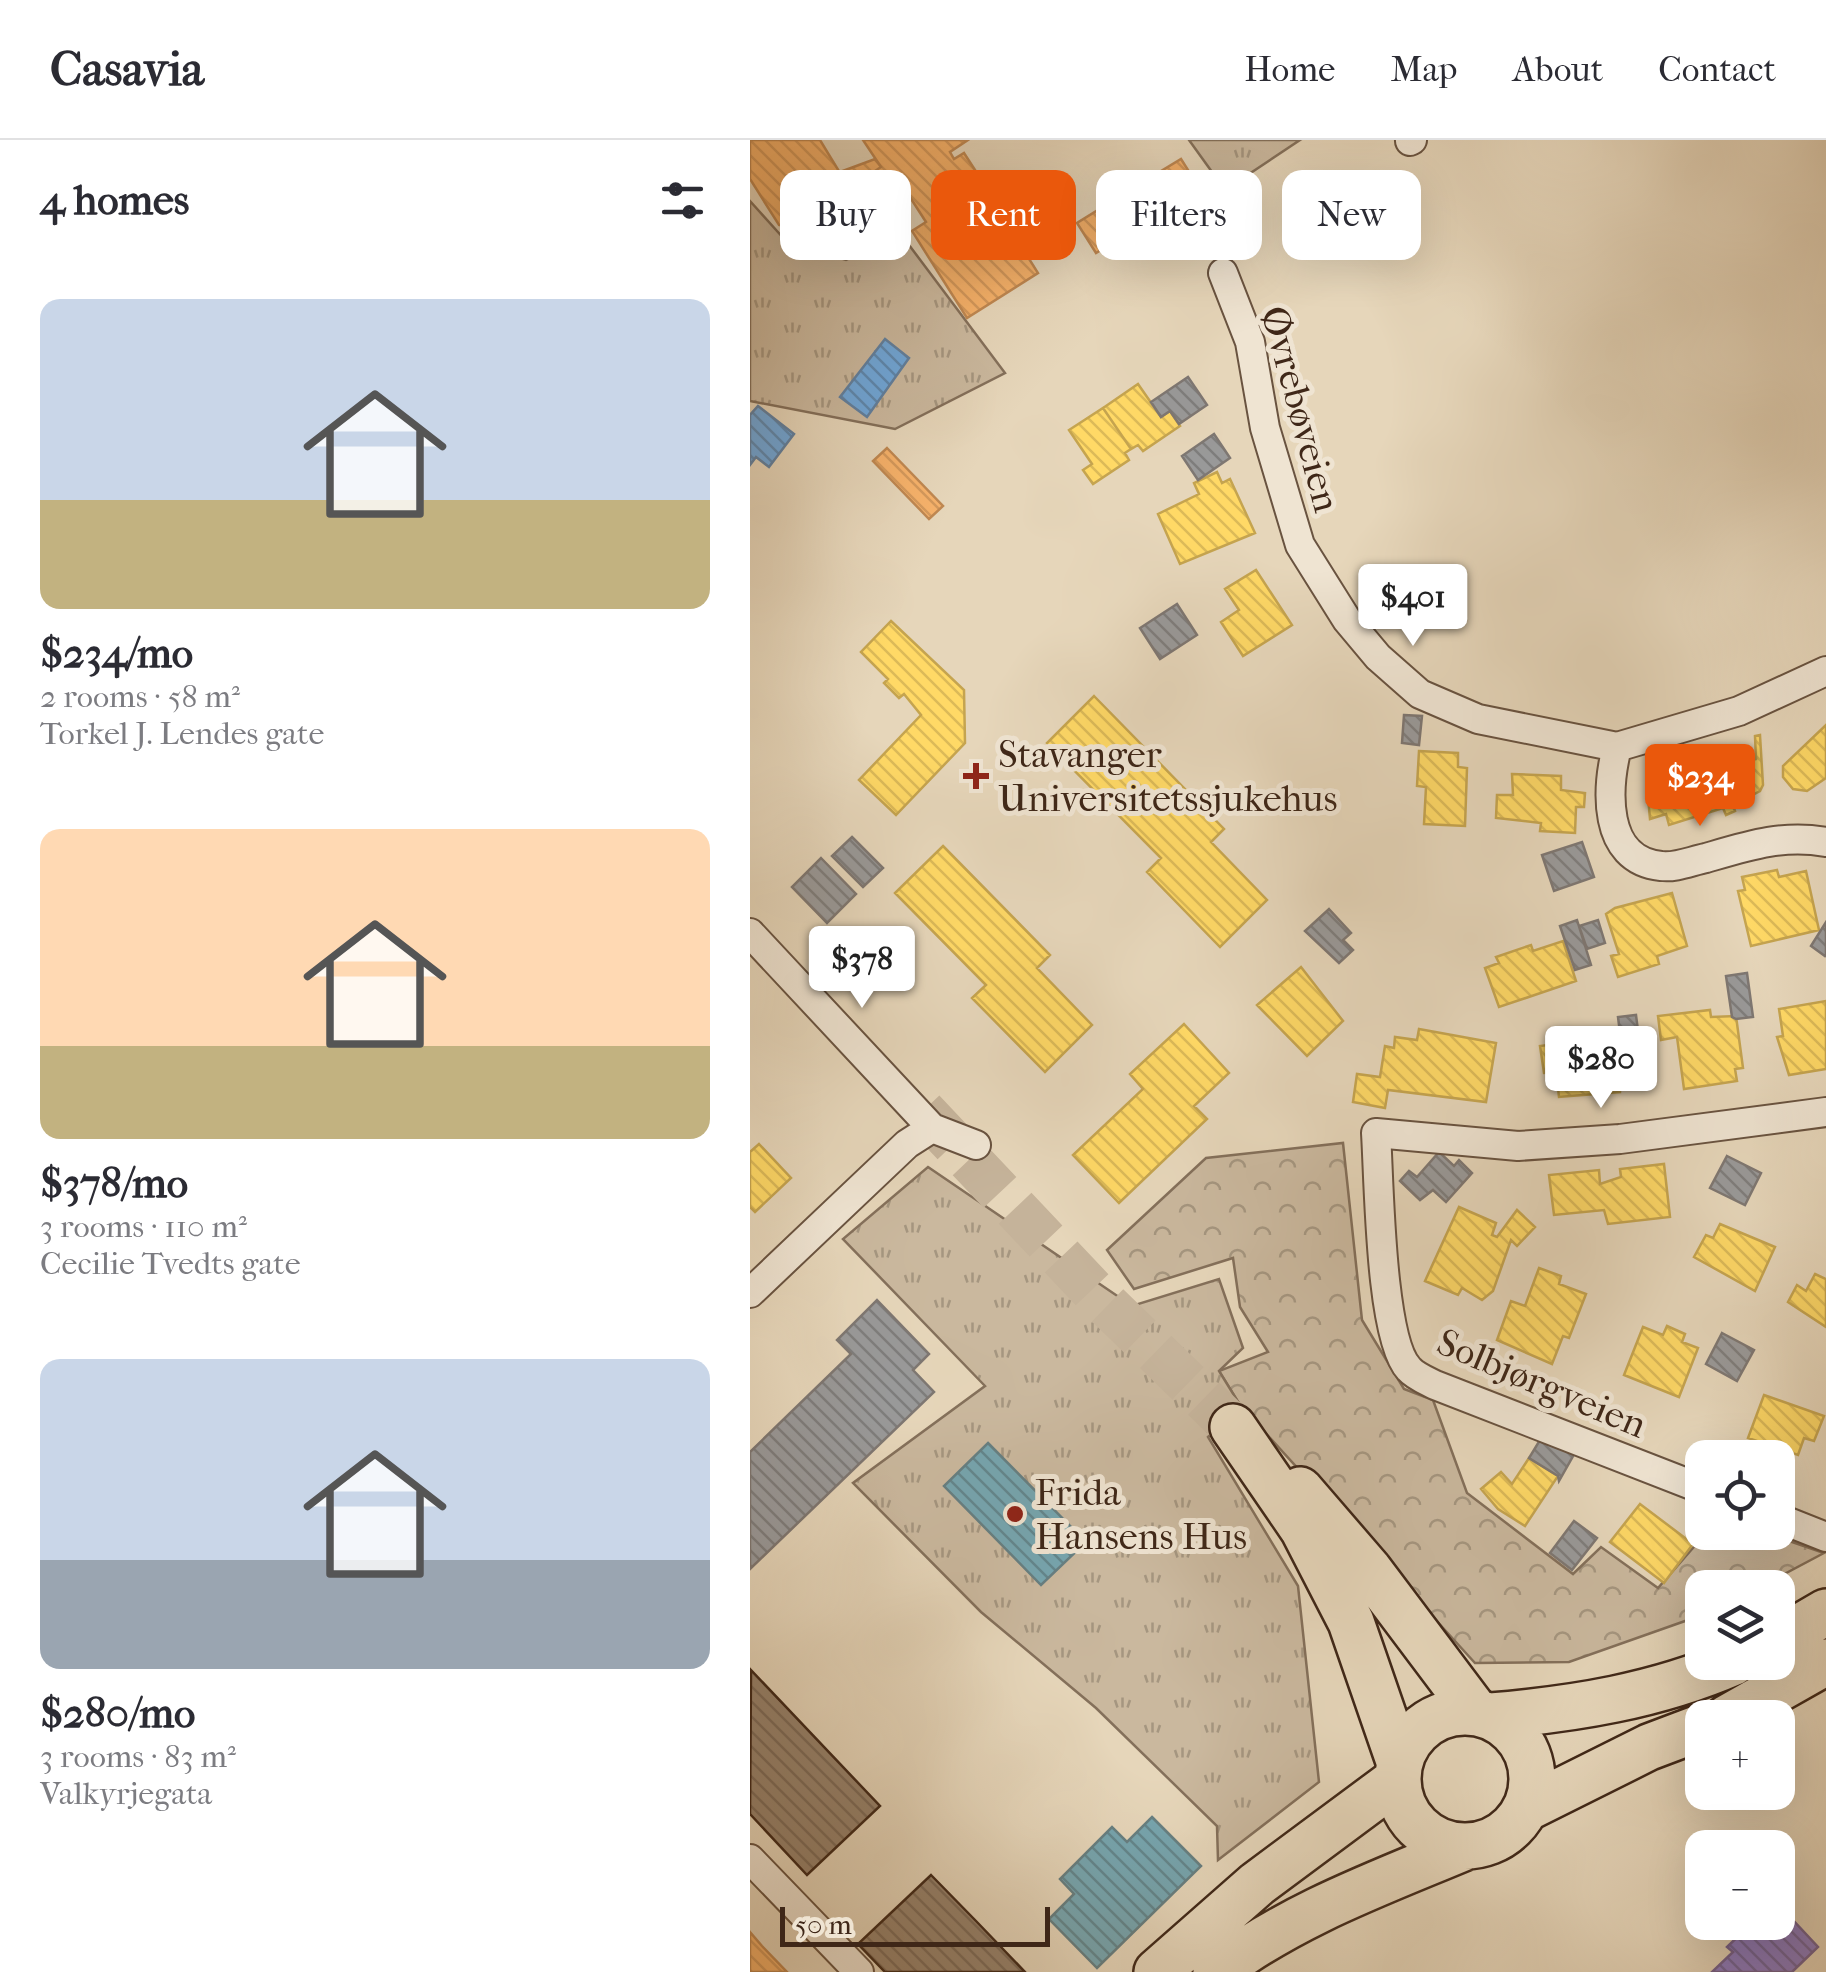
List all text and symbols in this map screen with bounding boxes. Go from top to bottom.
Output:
text: Casavia [50,41,204,97]
text: Home [1244,49,1335,90]
text: Map [1390,49,1458,90]
text: About [1513,49,1603,90]
text: Contact [1658,49,1776,90]
chip: Buy [780,170,911,260]
chip: Rent [931,170,1076,260]
chip: Filters [1096,170,1262,260]
chip: New [1282,170,1421,260]
icon: filters [655,173,710,228]
text: 4 homes [40,176,189,225]
street label: Øvrebøveien [1251,301,1350,517]
icon: home [285,364,465,544]
pin: $401 [1354,564,1472,649]
text: $401 [1380,578,1446,615]
text: $234/mo [40,629,193,678]
text: 2 rooms · 58 m² [40,678,240,715]
text: Torkel J. Lendes gate [40,715,324,752]
place label: Stavanger Universitetssjukehus [998,732,1338,821]
pin: $234 [1641,744,1759,829]
text: $234 [1667,758,1733,795]
marker: Stavanger Universitetssjukehus [963,763,989,789]
icon: home [285,894,465,1074]
pin: $378 [803,926,921,1011]
text: $378 [831,940,893,977]
pin: $280 [1542,1026,1660,1111]
text: $280 [1567,1040,1635,1077]
text: $378/mo [40,1159,188,1208]
text: 3 rooms · 110 m² [40,1208,247,1245]
text: Cecilie Tvedts gate [40,1245,300,1282]
street label: Solbjørgveien [1430,1319,1653,1448]
icon: home [285,1424,465,1604]
map controls [1685,1440,1795,1940]
button: locate [1685,1440,1795,1550]
place label: Frida Hansens Hus [1035,1470,1247,1559]
marker: Frida Hansens Hus [1004,1503,1026,1525]
button: layers [1685,1570,1795,1680]
text: $280/mo [40,1689,195,1738]
button: + [1685,1700,1795,1810]
text: 3 rooms · 83 m² [40,1738,236,1775]
text: Valkyrjegata [40,1775,212,1812]
button: − [1685,1830,1795,1940]
scale bar [780,1902,1050,1946]
text: 50 m [795,1908,852,1941]

